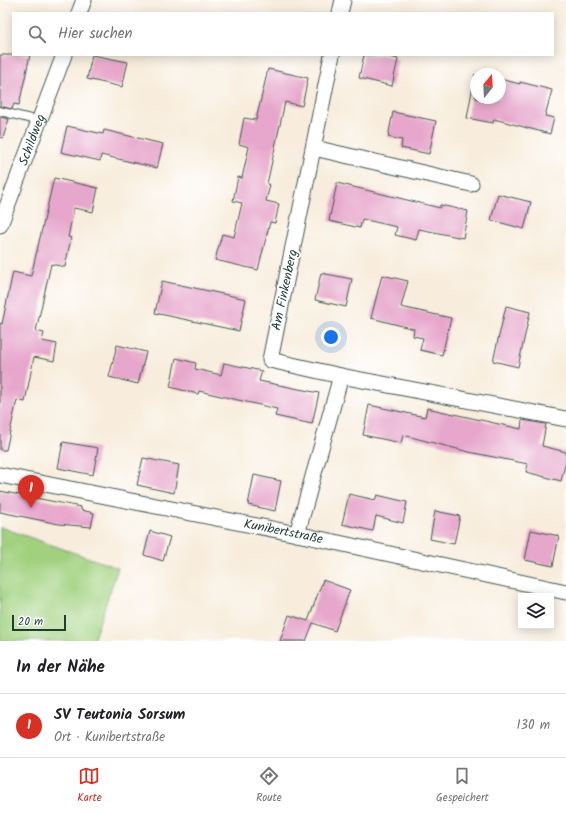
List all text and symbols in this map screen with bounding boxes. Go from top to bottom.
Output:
search box [12,12,554,56]
text: Hier suchen [58,22,132,46]
icon: search [26,23,48,45]
north arrow [470,68,506,104]
street label: Schildweg [13,111,51,168]
street label: Am Finkenberg [266,248,304,332]
your location [321,327,341,347]
pin: 1 [18,475,44,508]
street label: Kunibertstraße [242,513,325,550]
map controls [518,593,554,629]
button: layers [518,593,554,629]
scale bar [12,613,66,632]
text: 20 m [18,613,43,631]
text: In der Nähe [16,654,105,681]
text: SV Teutonia Sorsum [54,703,185,727]
text: 1 [27,715,31,736]
text: 130 m [516,715,550,736]
text: Ort · Kunibertstraße [54,727,165,748]
tab: Karte [77,765,102,807]
tab: Route [256,765,282,807]
tab: Gespeichert [436,765,489,807]

